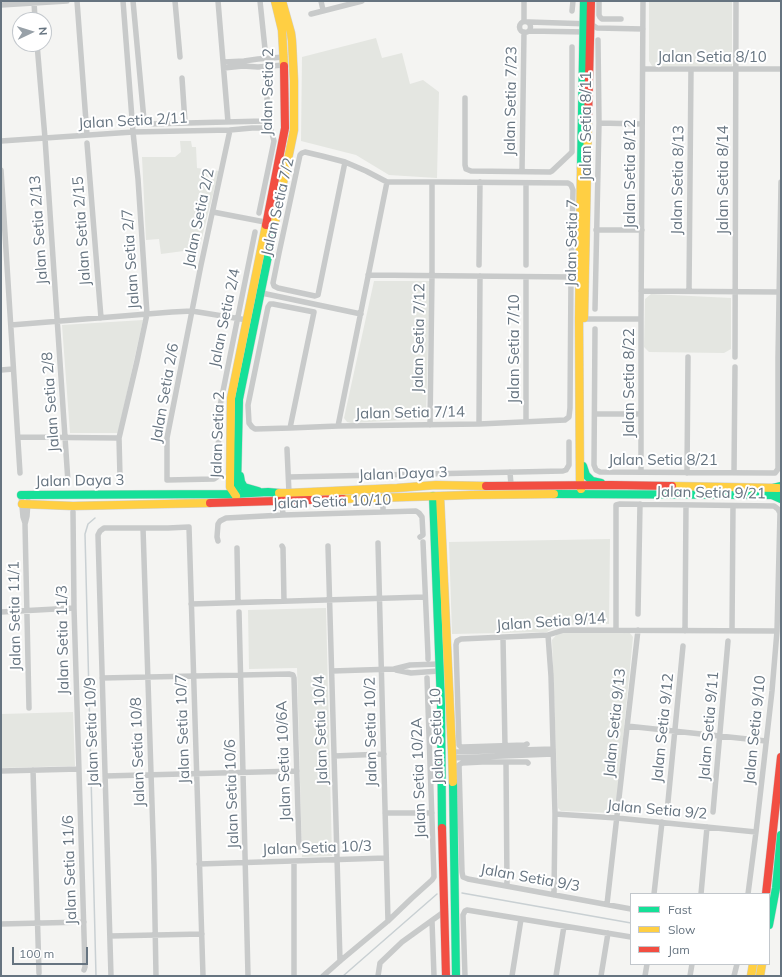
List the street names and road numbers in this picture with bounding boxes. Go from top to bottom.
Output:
street label: Jalan Setia 7/23 [501,46,521,156]
street label: Jalan Setia 2 [258,48,278,136]
street label: Jalan Setia 8/10 [657,48,767,66]
street label: Jalan Setia 8/11 [577,71,595,181]
street label: Jalan Setia 2/11 [78,109,188,133]
street label: Jalan Setia 8/12 [621,119,639,229]
street label: Jalan Setia 8/13 [668,125,688,235]
street label: Jalan Setia 8/14 [714,125,732,235]
street label: Jalan Setia 7/2 [258,156,298,258]
street label: Jalan Setia 2/2 [180,167,218,269]
street label: Jalan Setia 2/13 [26,175,52,285]
street label: Jalan Setia 2/15 [69,176,95,286]
street label: Jalan Setia 7 [562,199,582,287]
street label: Jalan Setia 2/7 [119,208,143,310]
street label: Jalan Setia 2/4 [206,267,244,369]
street label: Jalan Setia 7/12 [409,283,429,393]
street label: Jalan Setia 7/10 [505,294,523,404]
street label: Jalan Setia 8/22 [620,328,638,438]
street label: Jalan Setia 2/6 [147,342,183,444]
street label: Jalan Setia 2/8 [39,351,63,453]
street label: Jalan Setia 2 [207,391,229,479]
street label: Jalan Setia 7/14 [355,403,465,423]
street label: Jalan Setia 8/21 [608,451,718,469]
street label: Jalan Daya 3 [358,463,448,485]
street label: Jalan Daya 3 [35,471,125,491]
street label: Jalan Setia 9/21 [656,483,766,503]
street label: Jalan Setia 10/10 [272,491,392,513]
street label: Jalan Setia 11/1 [5,561,25,671]
street label: Jalan Setia 11/3 [53,585,73,695]
street label: Jalan Setia 9/14 [496,609,606,635]
street label: Jalan Setia 9/13 [600,667,630,779]
street label: Jalan Setia 9/11 [695,671,723,781]
street label: Jalan Setia 9/12 [648,672,678,784]
street label: Jalan Setia 10/7 [172,674,194,784]
street label: Jalan Setia 9/10 [740,674,770,786]
street label: Jalan Setia 10/4 [310,675,332,785]
street label: Jalan Setia 10/9 [81,677,103,787]
street label: Jalan Setia 10/2 [361,677,381,787]
street label: Jalan Setia 10 [426,687,448,785]
street label: Jalan Setia 10/8 [127,697,149,807]
street label: Jalan Setia 10/6A [273,700,295,822]
street label: Jalan Setia 10/2A [408,717,430,839]
street label: Jalan Setia 10/6 [221,739,243,849]
street label: Jalan Setia 9/2 [606,797,708,823]
street label: Jalan Setia 11/6 [59,815,81,925]
street label: Jalan Setia 10/3 [262,837,372,859]
street label: Jalan Setia 9/3 [479,860,581,896]

